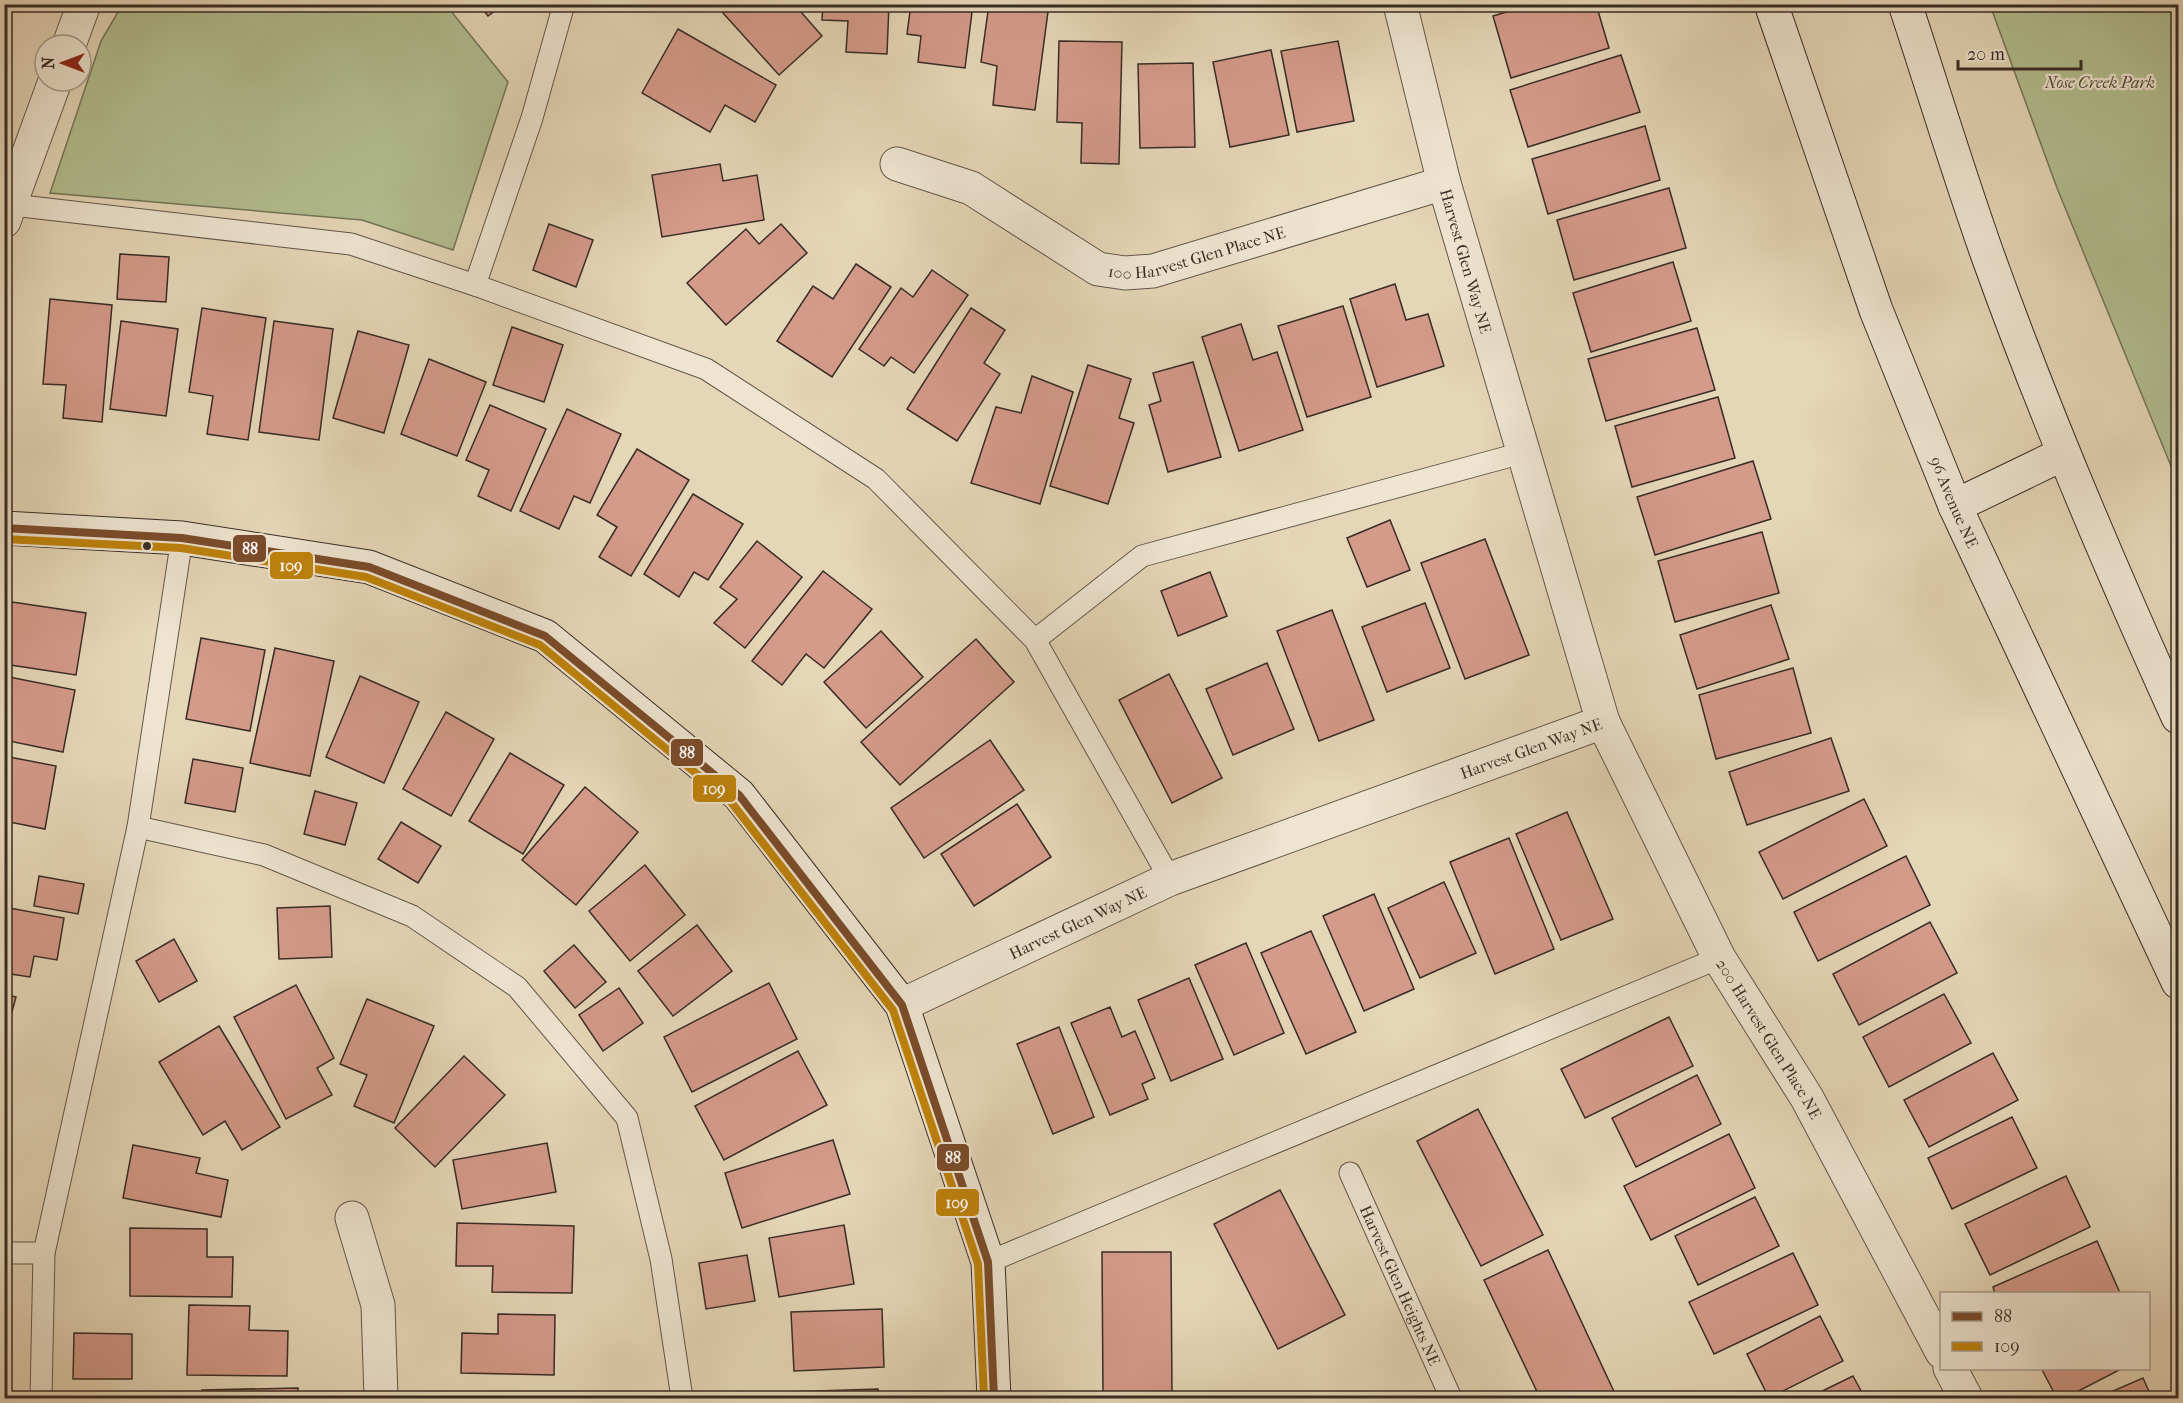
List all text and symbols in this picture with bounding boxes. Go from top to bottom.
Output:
north arrow [33,33,93,93]
scale bar [1958,33,2081,71]
text: 20 m [1967,44,2005,65]
text: N [39,56,58,69]
park label: Nose Creek Park [2044,73,2155,92]
street label: Harvest Glen Way NE [1436,187,1495,336]
street label: 100 Harvest Glen Place NE [1107,223,1288,283]
street label: 96 Avenue NE [1926,454,1982,551]
line badge: 88 [232,534,267,563]
text: 88 [242,539,258,558]
unlabelled marker [141,540,153,552]
line badge: 109 [269,551,314,580]
text: 109 [280,556,302,576]
street label: Harvest Glen Way NE [1458,714,1605,783]
line badge: 88 [670,738,704,767]
text: 88 [679,743,695,762]
line badge: 109 [692,774,737,803]
text: 109 [703,779,725,799]
street label: Harvest Glen Way NE [1006,882,1150,963]
street label: 200 Harvest Glen Place NE [1712,955,1825,1122]
line badge: 88 [936,1143,970,1172]
text: 88 [945,1148,961,1167]
line badge: 109 [935,1188,980,1217]
text: 109 [946,1193,968,1213]
street label: Harvest Glen Heights NE [1356,1202,1444,1369]
legend [1940,1292,2150,1370]
text: 88 [1994,1306,2012,1327]
text: 109 [1994,1336,2020,1357]

